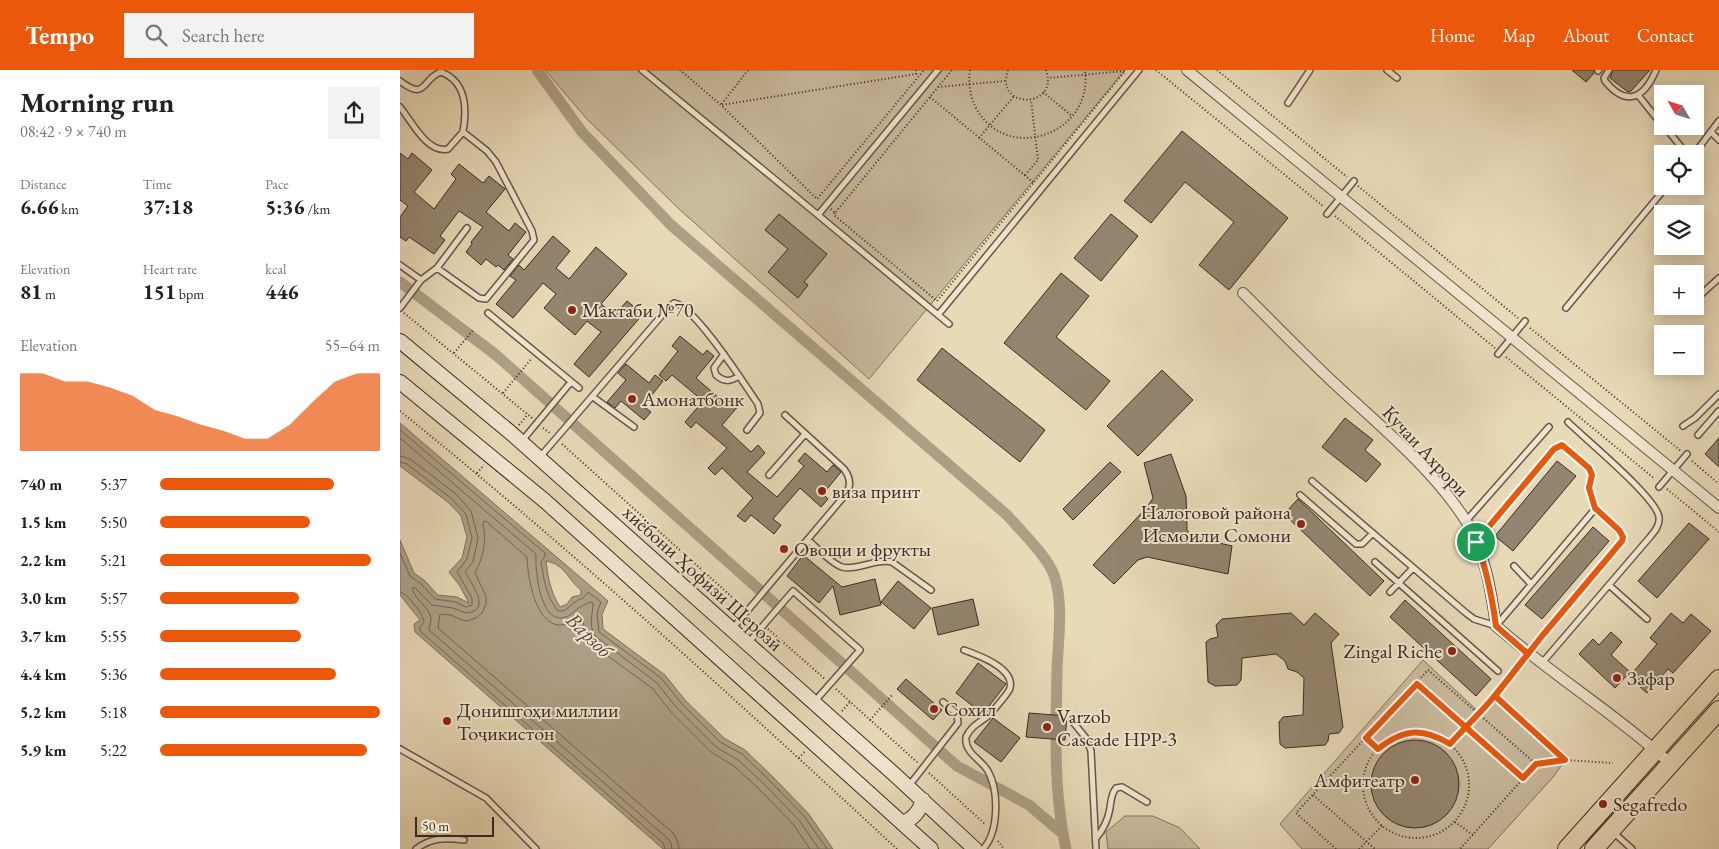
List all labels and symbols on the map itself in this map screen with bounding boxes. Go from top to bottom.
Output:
north arrow [1654,85,1704,135]
place label: Мактаби №70 [582,297,694,323]
marker: Мактаби №70 [566,304,578,316]
place label: Амонатбонк [641,386,745,412]
marker: Амонатбонк [626,393,638,405]
street label: Кучаи Ахрори [1377,400,1475,503]
place label: виза принт [832,478,920,504]
marker: виза принт [816,485,828,497]
street label: хиёбони Ҳофизи Шерозӣ [618,499,789,657]
place label: Налоговой района Исмоили Сомони [1141,499,1291,548]
marker: Налоговой района Исмоили Сомони [1295,518,1307,530]
pin [1455,521,1497,563]
place label: Овощи и фрукты [794,536,931,562]
marker: Овощи и фрукты [778,543,790,555]
water label: Варзоб [560,606,620,665]
place label: Zingal Riche [1344,638,1442,664]
marker: Zingal Riche [1446,645,1458,657]
place label: Зафар [1627,665,1675,691]
marker: Зафар [1611,672,1623,684]
place label: Сохил [944,696,997,722]
place label: Донишгоҳи миллии Тоҷикистон [457,697,619,746]
marker: Сохил [928,703,940,715]
place label: Varzob Cascade HPP-3 [1057,703,1177,752]
marker: Донишгоҳи миллии Тоҷикистон [441,715,453,727]
marker: Varzob Cascade HPP-3 [1041,721,1053,733]
place label: Aмфитеатр [1313,767,1405,793]
marker: Aмфитеатр [1409,774,1421,786]
place label: Segafredo [1613,791,1688,817]
marker: Segafredo [1597,798,1609,810]
scale bar [415,814,494,837]

